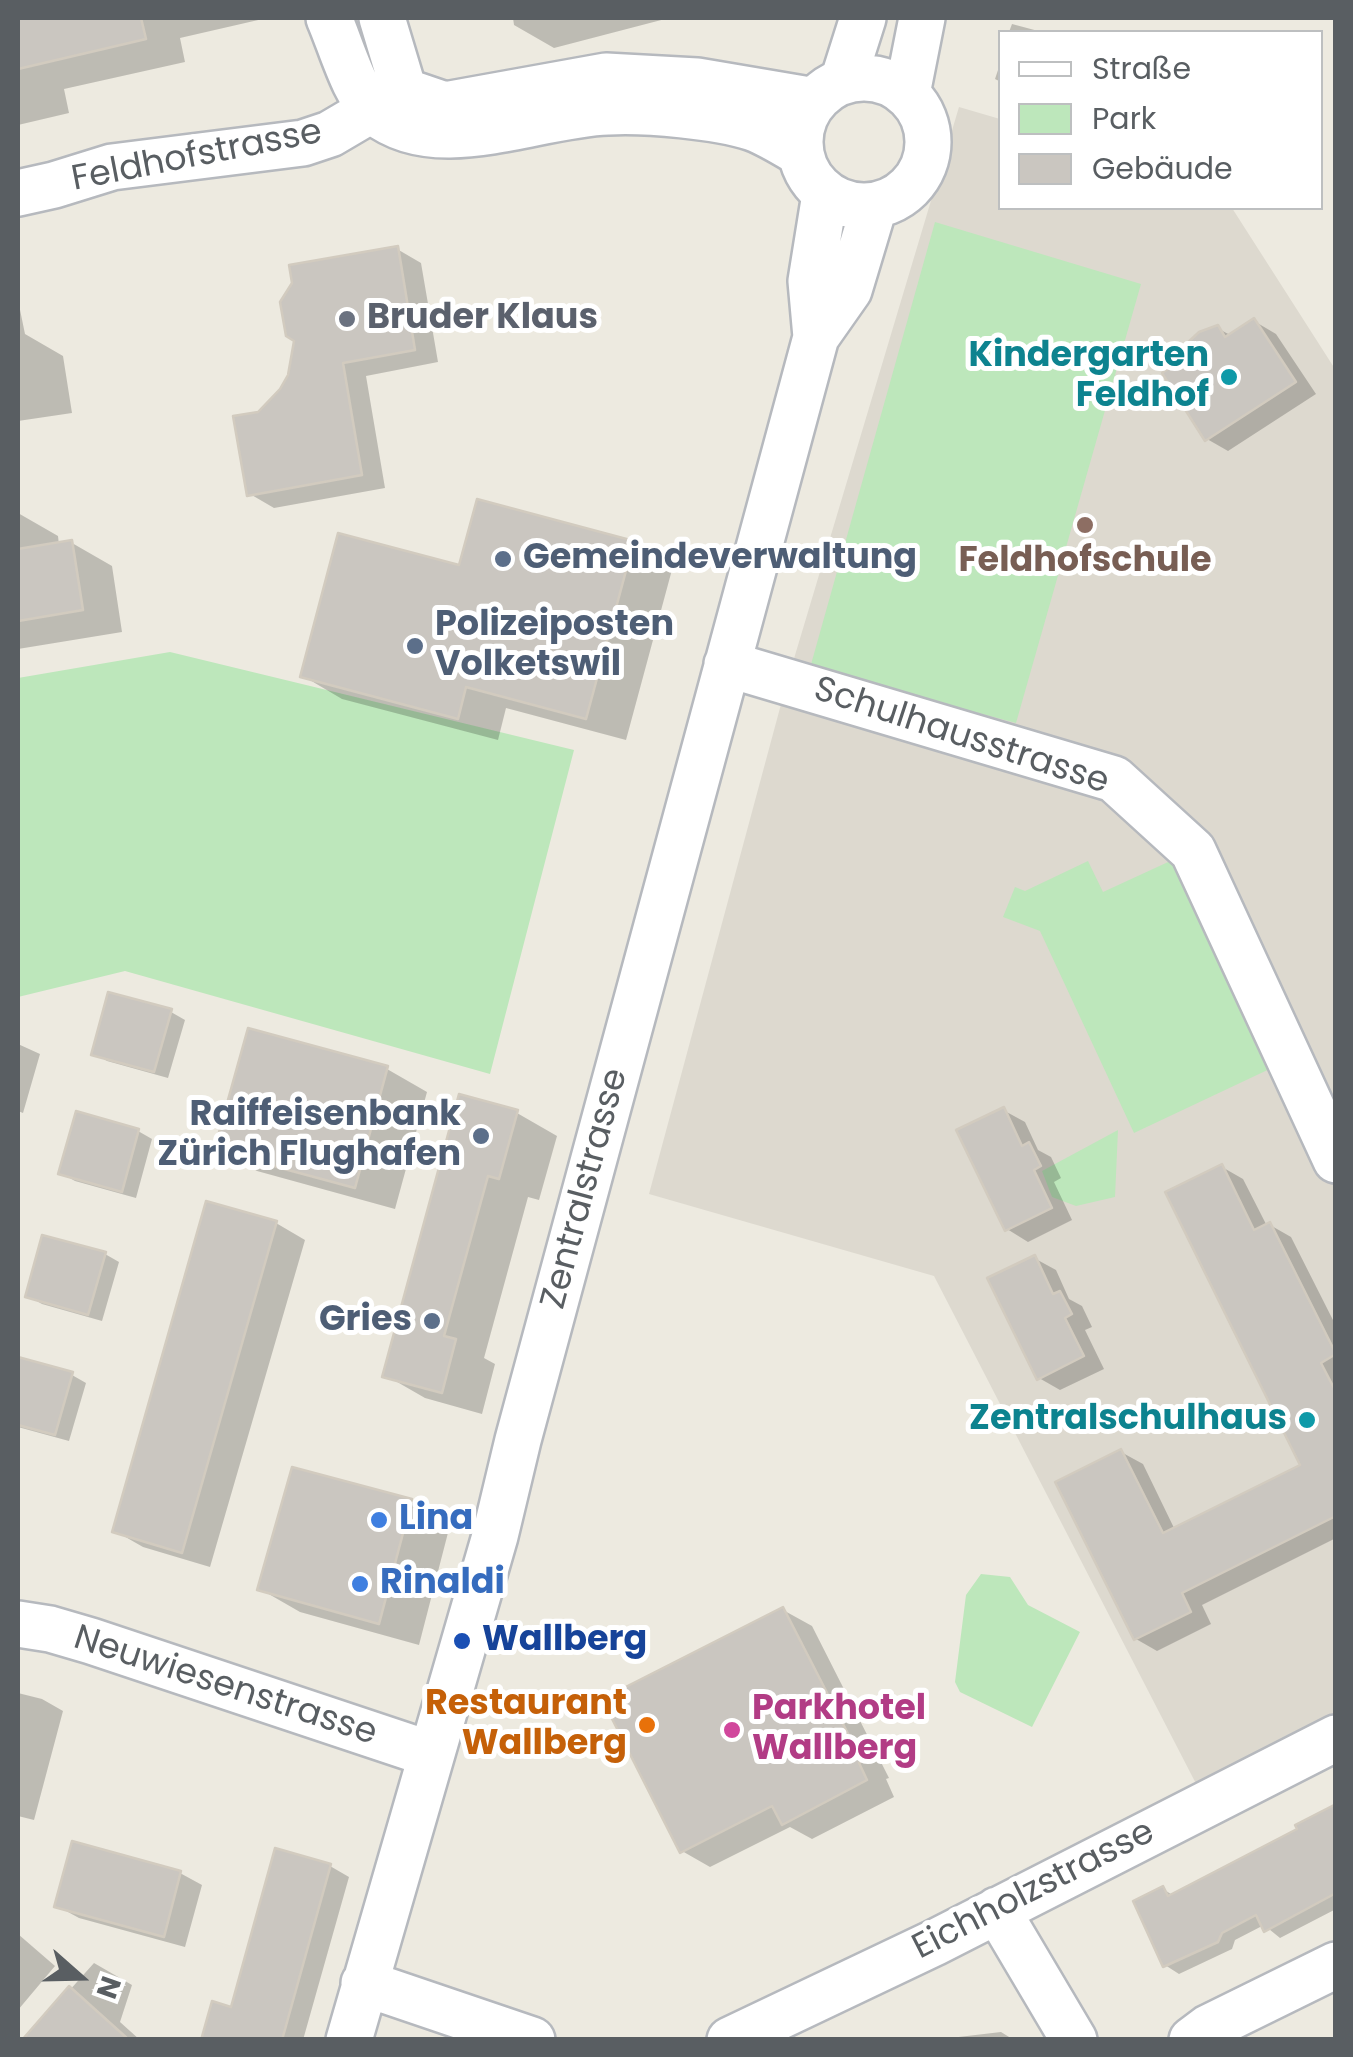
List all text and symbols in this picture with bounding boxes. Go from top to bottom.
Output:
legend [998,30,1323,210]
text: Straße [1092,47,1191,90]
text: Park [1092,97,1156,140]
street label: Feldhofstrasse [68,112,326,202]
text: Gebäude [1092,147,1233,190]
place label: Bruder Klaus [367,298,598,340]
marker: Bruder Klaus [336,308,358,330]
place label: Kindergarten Feldhof [969,336,1209,418]
marker: Kindergarten Feldhof [1218,366,1240,388]
marker: Feldhofschule [1074,514,1096,536]
place label: Gemeindeverwaltung [523,538,917,580]
place label: Feldhofschule [958,541,1212,583]
marker: Gemeindeverwaltung [492,548,514,570]
place label: Polizeiposten Volketswil [435,605,674,687]
marker: Polizeiposten Volketswil [404,635,426,657]
street label: Schulhausstrasse [808,669,1114,805]
street label: Zentralstrasse [534,1064,638,1314]
place label: Raiffeisenbank Zürich Flughafen [157,1095,461,1177]
marker: Raiffeisenbank Zürich Flughafen [470,1125,492,1147]
place label: Gries [319,1300,412,1342]
marker: Gries [421,1310,443,1332]
place label: Zentralschulhaus [969,1399,1287,1441]
marker: Zentralschulhaus [1296,1409,1318,1431]
place label: Lina [399,1499,473,1541]
marker: Lina [368,1509,390,1531]
place label: Rinaldi [380,1563,505,1605]
marker: Rinaldi [349,1573,371,1595]
street label: Neuwiesenstrasse [68,1618,382,1756]
place label: Wallberg [482,1620,647,1662]
marker: Wallberg [451,1630,473,1652]
place label: Restaurant Wallberg [425,1684,627,1766]
place label: Parkhotel Wallberg [752,1689,926,1771]
marker: Restaurant Wallberg [636,1714,658,1736]
marker: Parkhotel Wallberg [721,1719,743,1741]
street label: Eichholzstrasse [906,1812,1162,1970]
north arrow [30,1927,130,2027]
text: N [87,1971,131,2004]

